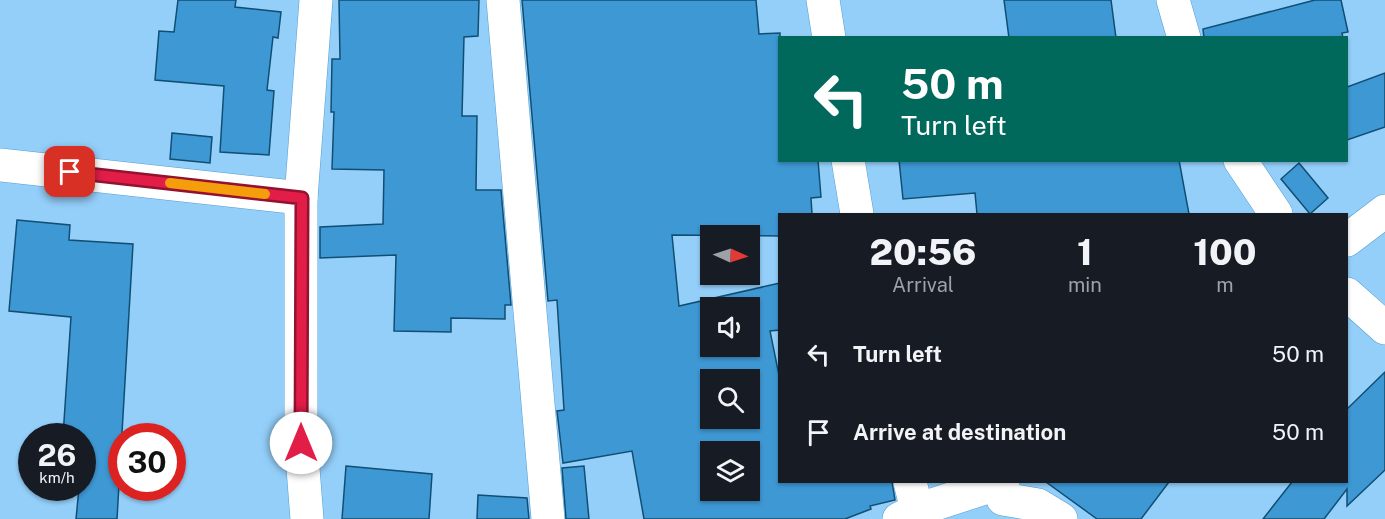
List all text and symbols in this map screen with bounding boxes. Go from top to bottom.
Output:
text: 50 m [901,59,1004,108]
icon: left [802,60,880,138]
text: Turn left [901,109,1007,141]
pin [44,146,95,197]
icon: arrive [53,155,86,188]
north arrow [700,225,760,285]
map controls [700,225,760,501]
text: 20:56 [869,231,976,273]
text: 1 [1077,231,1093,273]
text: 100 [1193,231,1257,273]
text: Arrival [892,273,954,297]
text: min [1068,273,1102,297]
text: m [1216,273,1234,297]
button: sound [700,297,760,357]
icon: left [802,338,835,371]
text: Turn left [853,341,942,367]
text: 50 m [1272,341,1324,367]
button: search [700,369,760,429]
position arrow [269,411,333,475]
icon: arrive [802,416,835,449]
text: Arrive at destination [853,419,1066,445]
text: 50 m [1272,419,1324,445]
speed limit sign: 30 [108,423,186,501]
text: 26 [38,437,76,473]
button: layers [700,441,760,501]
text: km/h [39,469,75,486]

